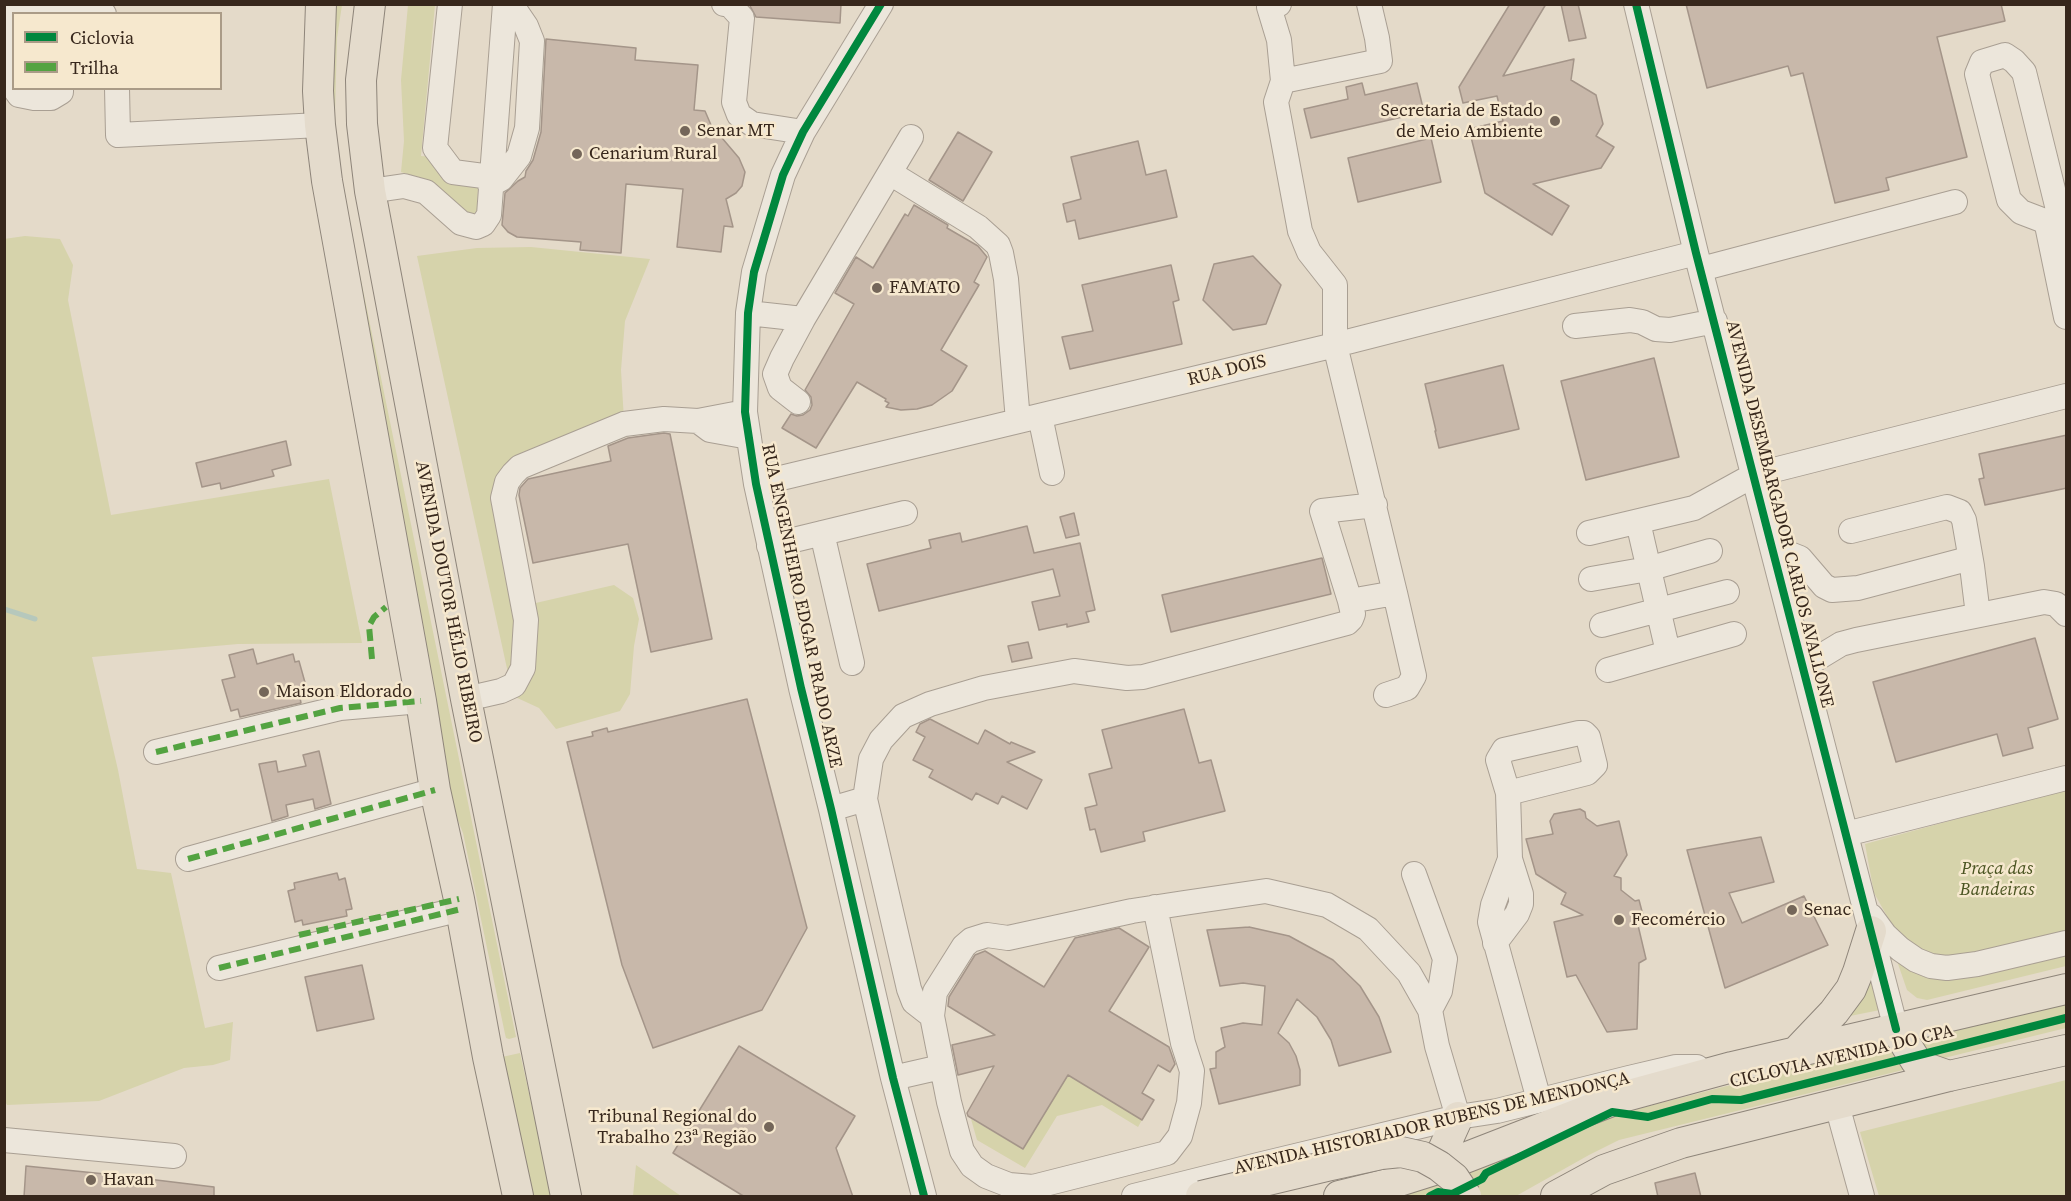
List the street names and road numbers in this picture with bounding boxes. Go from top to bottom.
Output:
street label: AVENIDA DESEMBARGADOR CARLOS AVALLONE [1720,318,1838,710]
street label: RUA DOIS [1186,351,1268,391]
street label: RUA ENGENHEIRO EDGAR PRADO ARZE [756,442,846,770]
street label: AVENIDA DOUTOR HÉLIO RIBEIRO [410,459,486,745]
street label: CICLOVIA AVENIDA DO CPA [1728,1021,1956,1093]
street label: AVENIDA HISTORIADOR RUBENS DE MENDONÇA [1232,1068,1632,1180]

